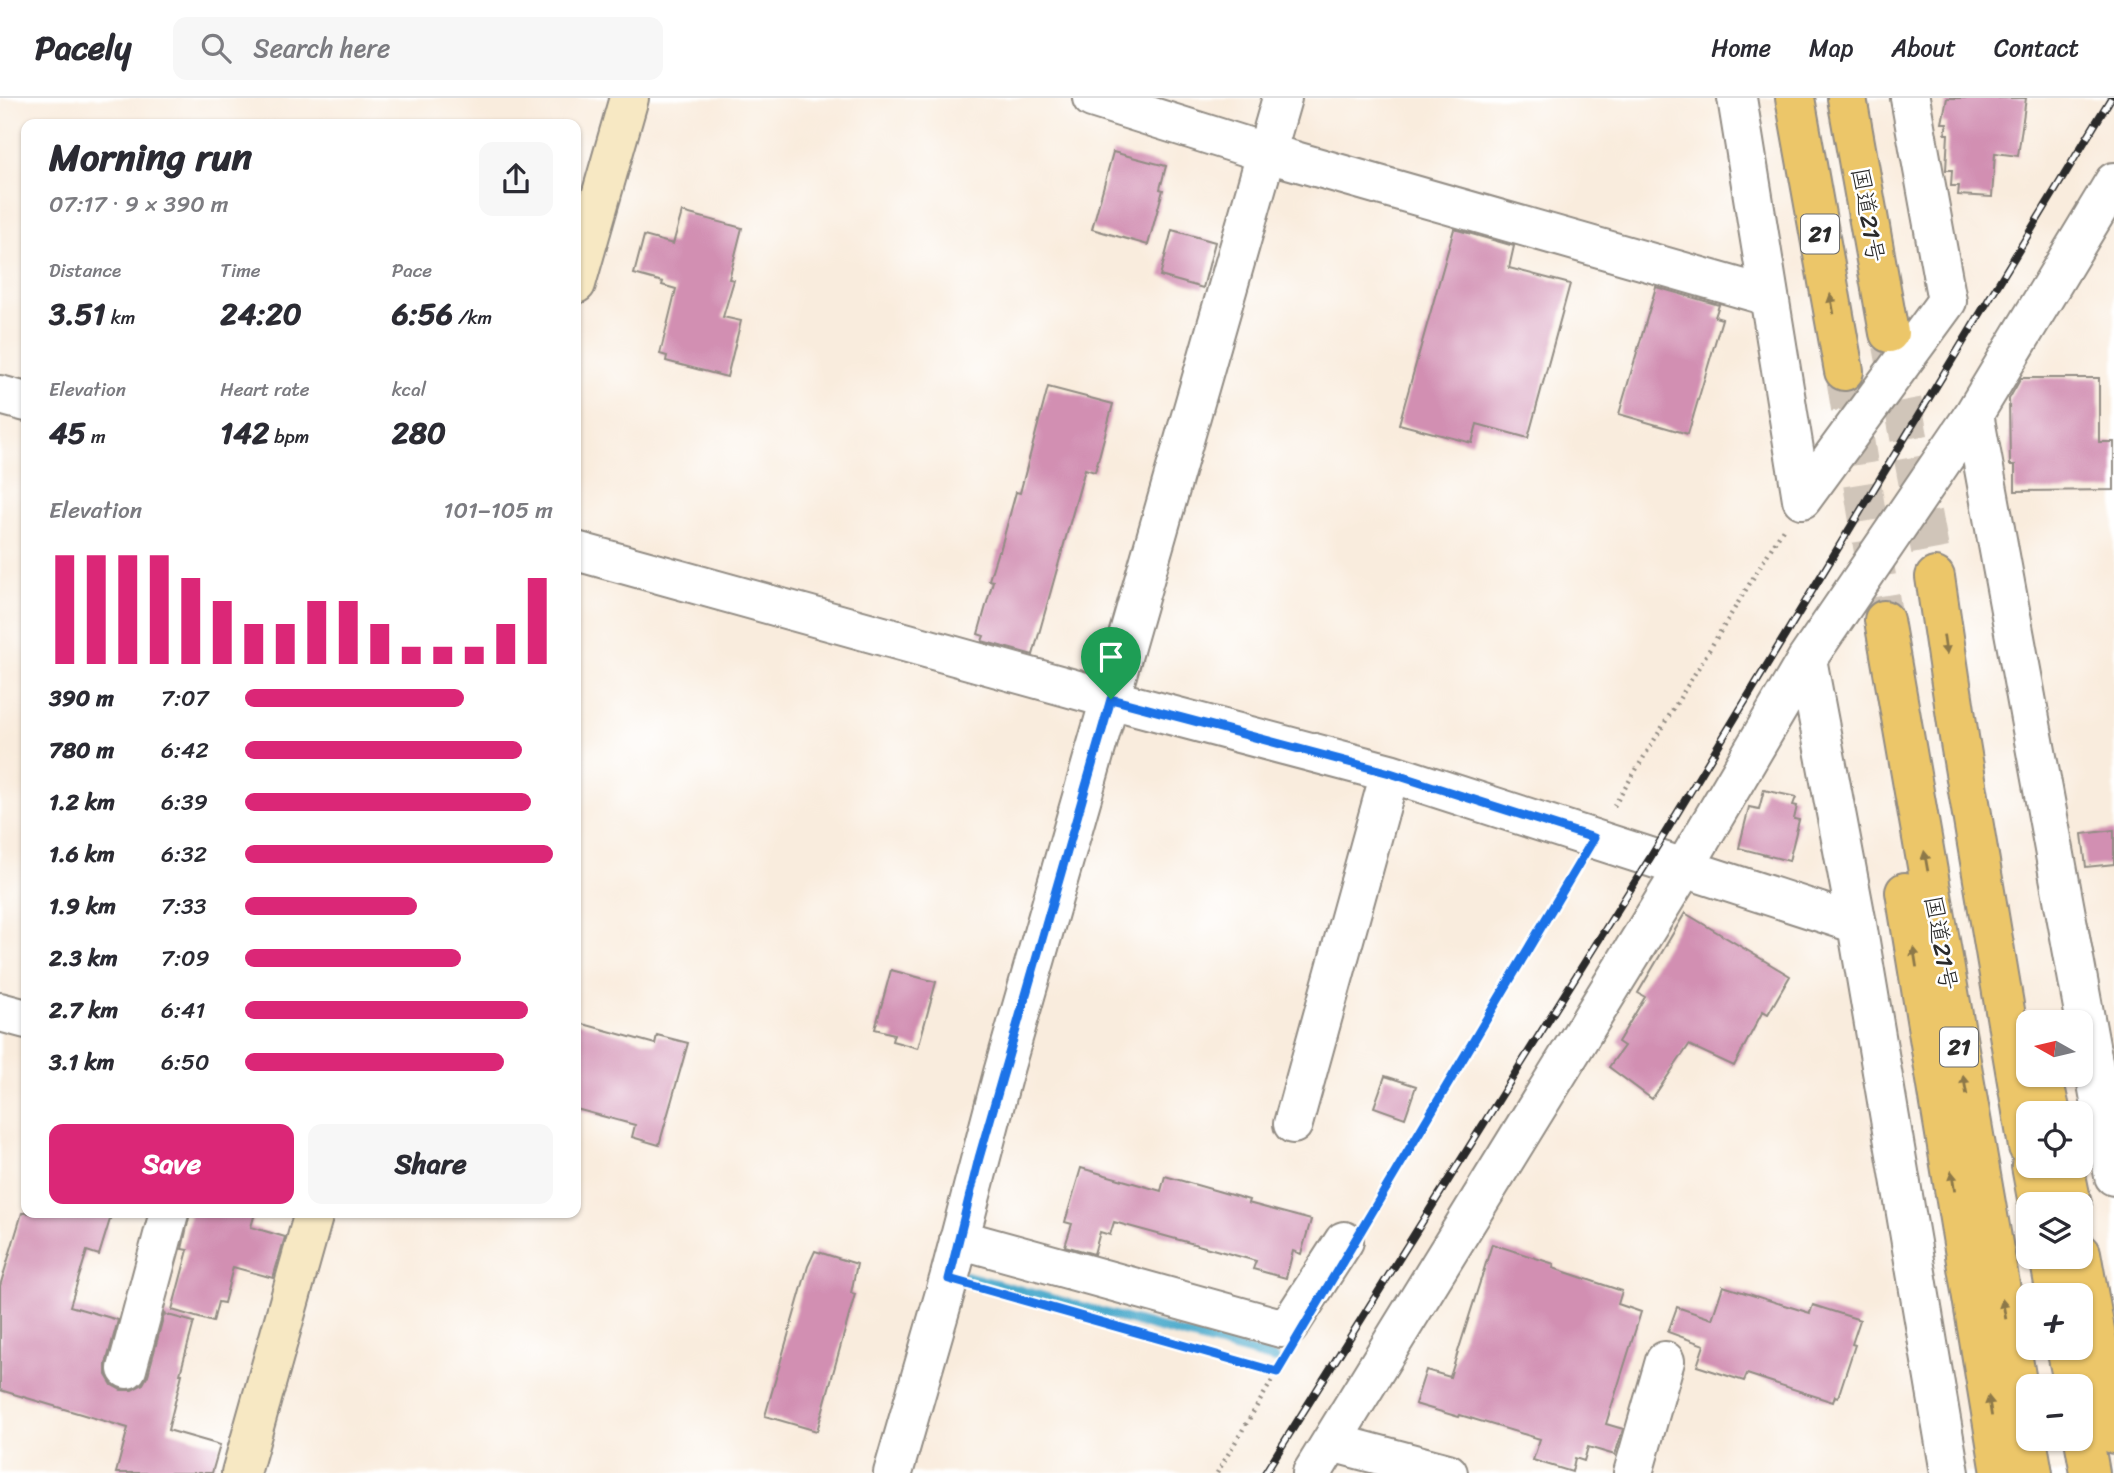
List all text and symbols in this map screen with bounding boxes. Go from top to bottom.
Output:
search box [173,17,663,80]
text: Pacely [35,19,131,77]
text: Search here [253,25,390,71]
text: Home [1711,27,1771,69]
text: Map [1809,27,1853,69]
text: About [1891,27,1956,69]
text: Contact [1994,27,2079,69]
icon: search [197,29,235,67]
text: Morning run [49,124,252,191]
button: share [479,142,553,216]
street label: 国道21号 [1839,164,1897,266]
text: 07:17 · 9 × 390 m [49,184,229,225]
road number: 21 [1801,214,1839,253]
text: Distance [49,254,121,287]
text: Time [220,254,261,287]
text: Pace [392,254,432,287]
text: 3.51 [49,287,106,341]
text: 24:20 [220,287,302,341]
text: 6:56 [392,287,453,341]
one-way arrow [1826,293,1837,315]
text: km [106,301,135,334]
text: /km [453,301,492,334]
text: Elevation [49,373,126,406]
text: Heart rate [220,373,310,406]
text: kcal [392,373,426,406]
text: 45 [49,406,86,460]
text: 142 [220,406,269,460]
text: 280 [392,406,446,460]
text: m [86,420,106,453]
text: bpm [269,420,309,453]
text: Elevation [49,490,142,531]
text: 101–105 m [444,490,553,531]
pin [1081,627,1141,699]
one-way arrow [1940,634,1951,656]
icon: arrive [1092,638,1130,676]
text: 390 m [49,678,114,719]
text: 7:07 [161,678,209,719]
text: 780 m [49,730,114,771]
text: 6:42 [161,730,209,771]
text: 1.2 km [49,782,115,823]
text: 6:39 [161,782,208,823]
text: 1.6 km [49,834,115,875]
text: 6:32 [161,834,207,875]
one-way arrow [1920,850,1931,872]
text: 1.9 km [49,886,116,927]
text: 7:33 [161,886,206,927]
street label: 国道21号 [1912,892,1970,994]
text: 2.3 km [49,938,118,979]
text: 7:09 [161,938,210,979]
one-way arrow [1909,946,1920,968]
text: 2.7 km [49,990,118,1031]
text: 6:41 [161,990,205,1031]
north arrow [2016,1010,2093,1087]
map controls [2016,1010,2093,1451]
road number: 21 [1940,1028,1978,1066]
text: 3.1 km [49,1042,114,1083]
text: 6:50 [161,1042,210,1083]
one-way arrow [1959,1074,1970,1096]
button: locate [2016,1101,2093,1178]
button: Save [49,1124,294,1204]
button: Share [308,1124,553,1204]
one-way arrow [1947,1170,1958,1192]
button: layers [2016,1192,2093,1269]
button: + [2016,1283,2093,1360]
one-way arrow [1998,1298,2009,1320]
button: − [2016,1374,2093,1451]
one-way arrow [1984,1395,1995,1417]

